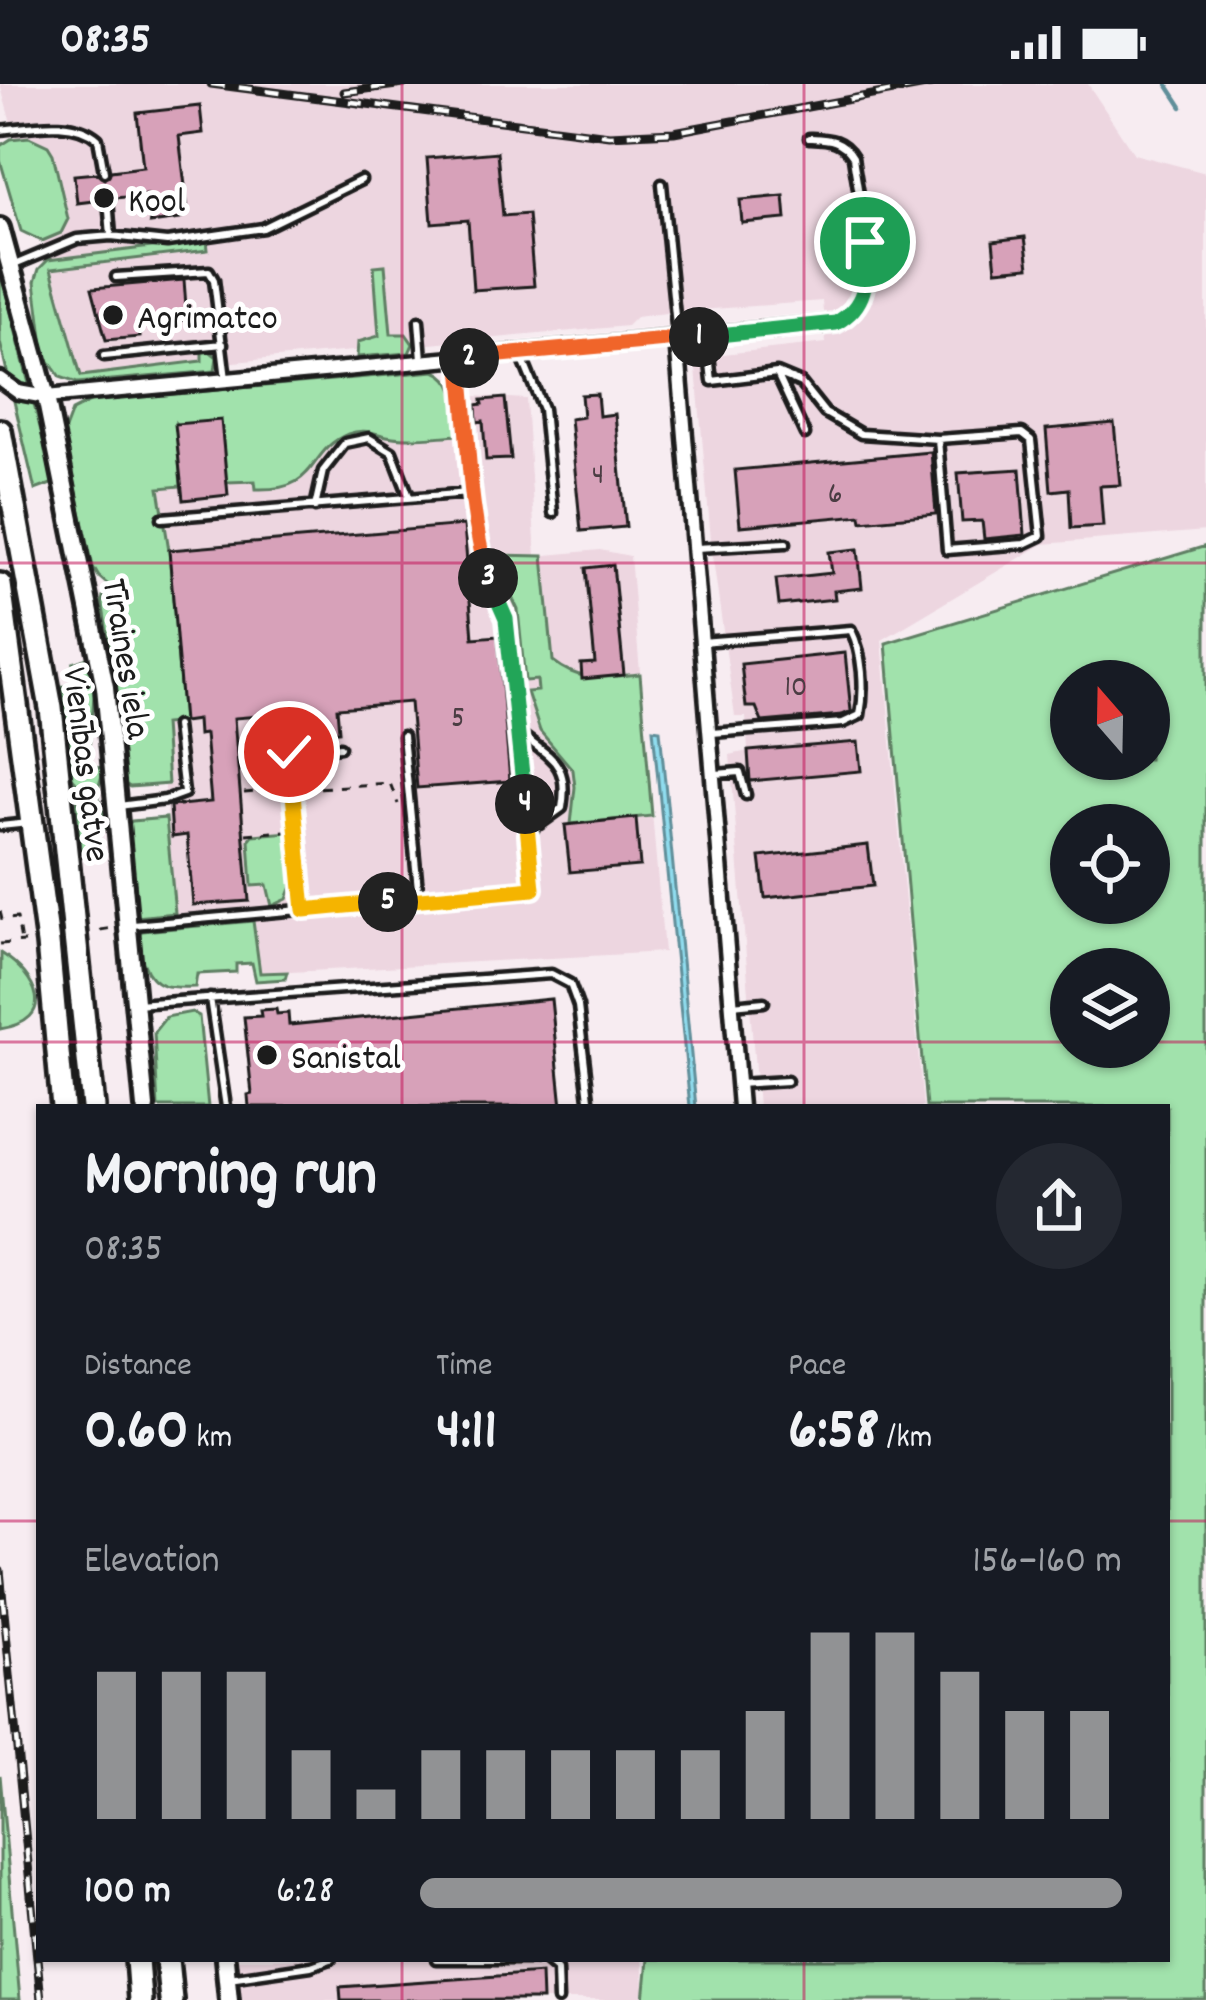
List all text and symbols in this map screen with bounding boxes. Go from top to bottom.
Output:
text: 08:35 [60,10,151,74]
place label: Kool [128,178,186,230]
marker: Kool [91,185,117,211]
pin [814,191,916,293]
icon: arrive [832,209,898,275]
place label: Agrimatco [137,295,278,347]
marker: Agrimatco [100,302,126,328]
pin: 1 [669,307,729,367]
text: 1 [695,313,703,360]
pin: 2 [439,328,499,388]
text: 2 [462,334,476,381]
house number: 4 [592,456,604,499]
house number: 6 [828,475,842,518]
pin: 3 [458,548,518,608]
text: 3 [481,554,495,601]
street label: Tīraines iela [85,575,162,744]
north arrow [1050,660,1170,780]
map controls [1050,660,1170,1068]
street label: Vienības gatve [45,664,121,865]
house number: 10 [785,668,807,711]
house number: 5 [451,699,465,742]
pin [238,701,340,803]
icon: check [256,719,322,785]
pin: 4 [495,774,555,834]
text: 4 [518,780,532,827]
button: locate [1050,804,1170,924]
pin: 5 [358,872,418,932]
text: 5 [380,878,396,925]
button: layers [1050,948,1170,1068]
place label: Sanistal [291,1035,401,1087]
marker: Sanistal [254,1042,280,1068]
text: Morning run [84,1132,377,1226]
button: share [996,1143,1122,1269]
text: 08:35 [84,1224,163,1279]
text: Distance [84,1344,192,1391]
text: Time [436,1344,492,1391]
text: Pace [788,1344,846,1391]
text: 0.60 [84,1391,189,1477]
text: 4:11 [436,1391,497,1477]
text: 6:58 [788,1391,879,1477]
text: km [189,1416,233,1463]
text: /km [879,1416,932,1463]
text: Elevation [84,1536,220,1591]
text: 156–160 m [972,1536,1122,1591]
text: 100 m [84,1866,171,1921]
text: 6:28 [276,1866,334,1921]

